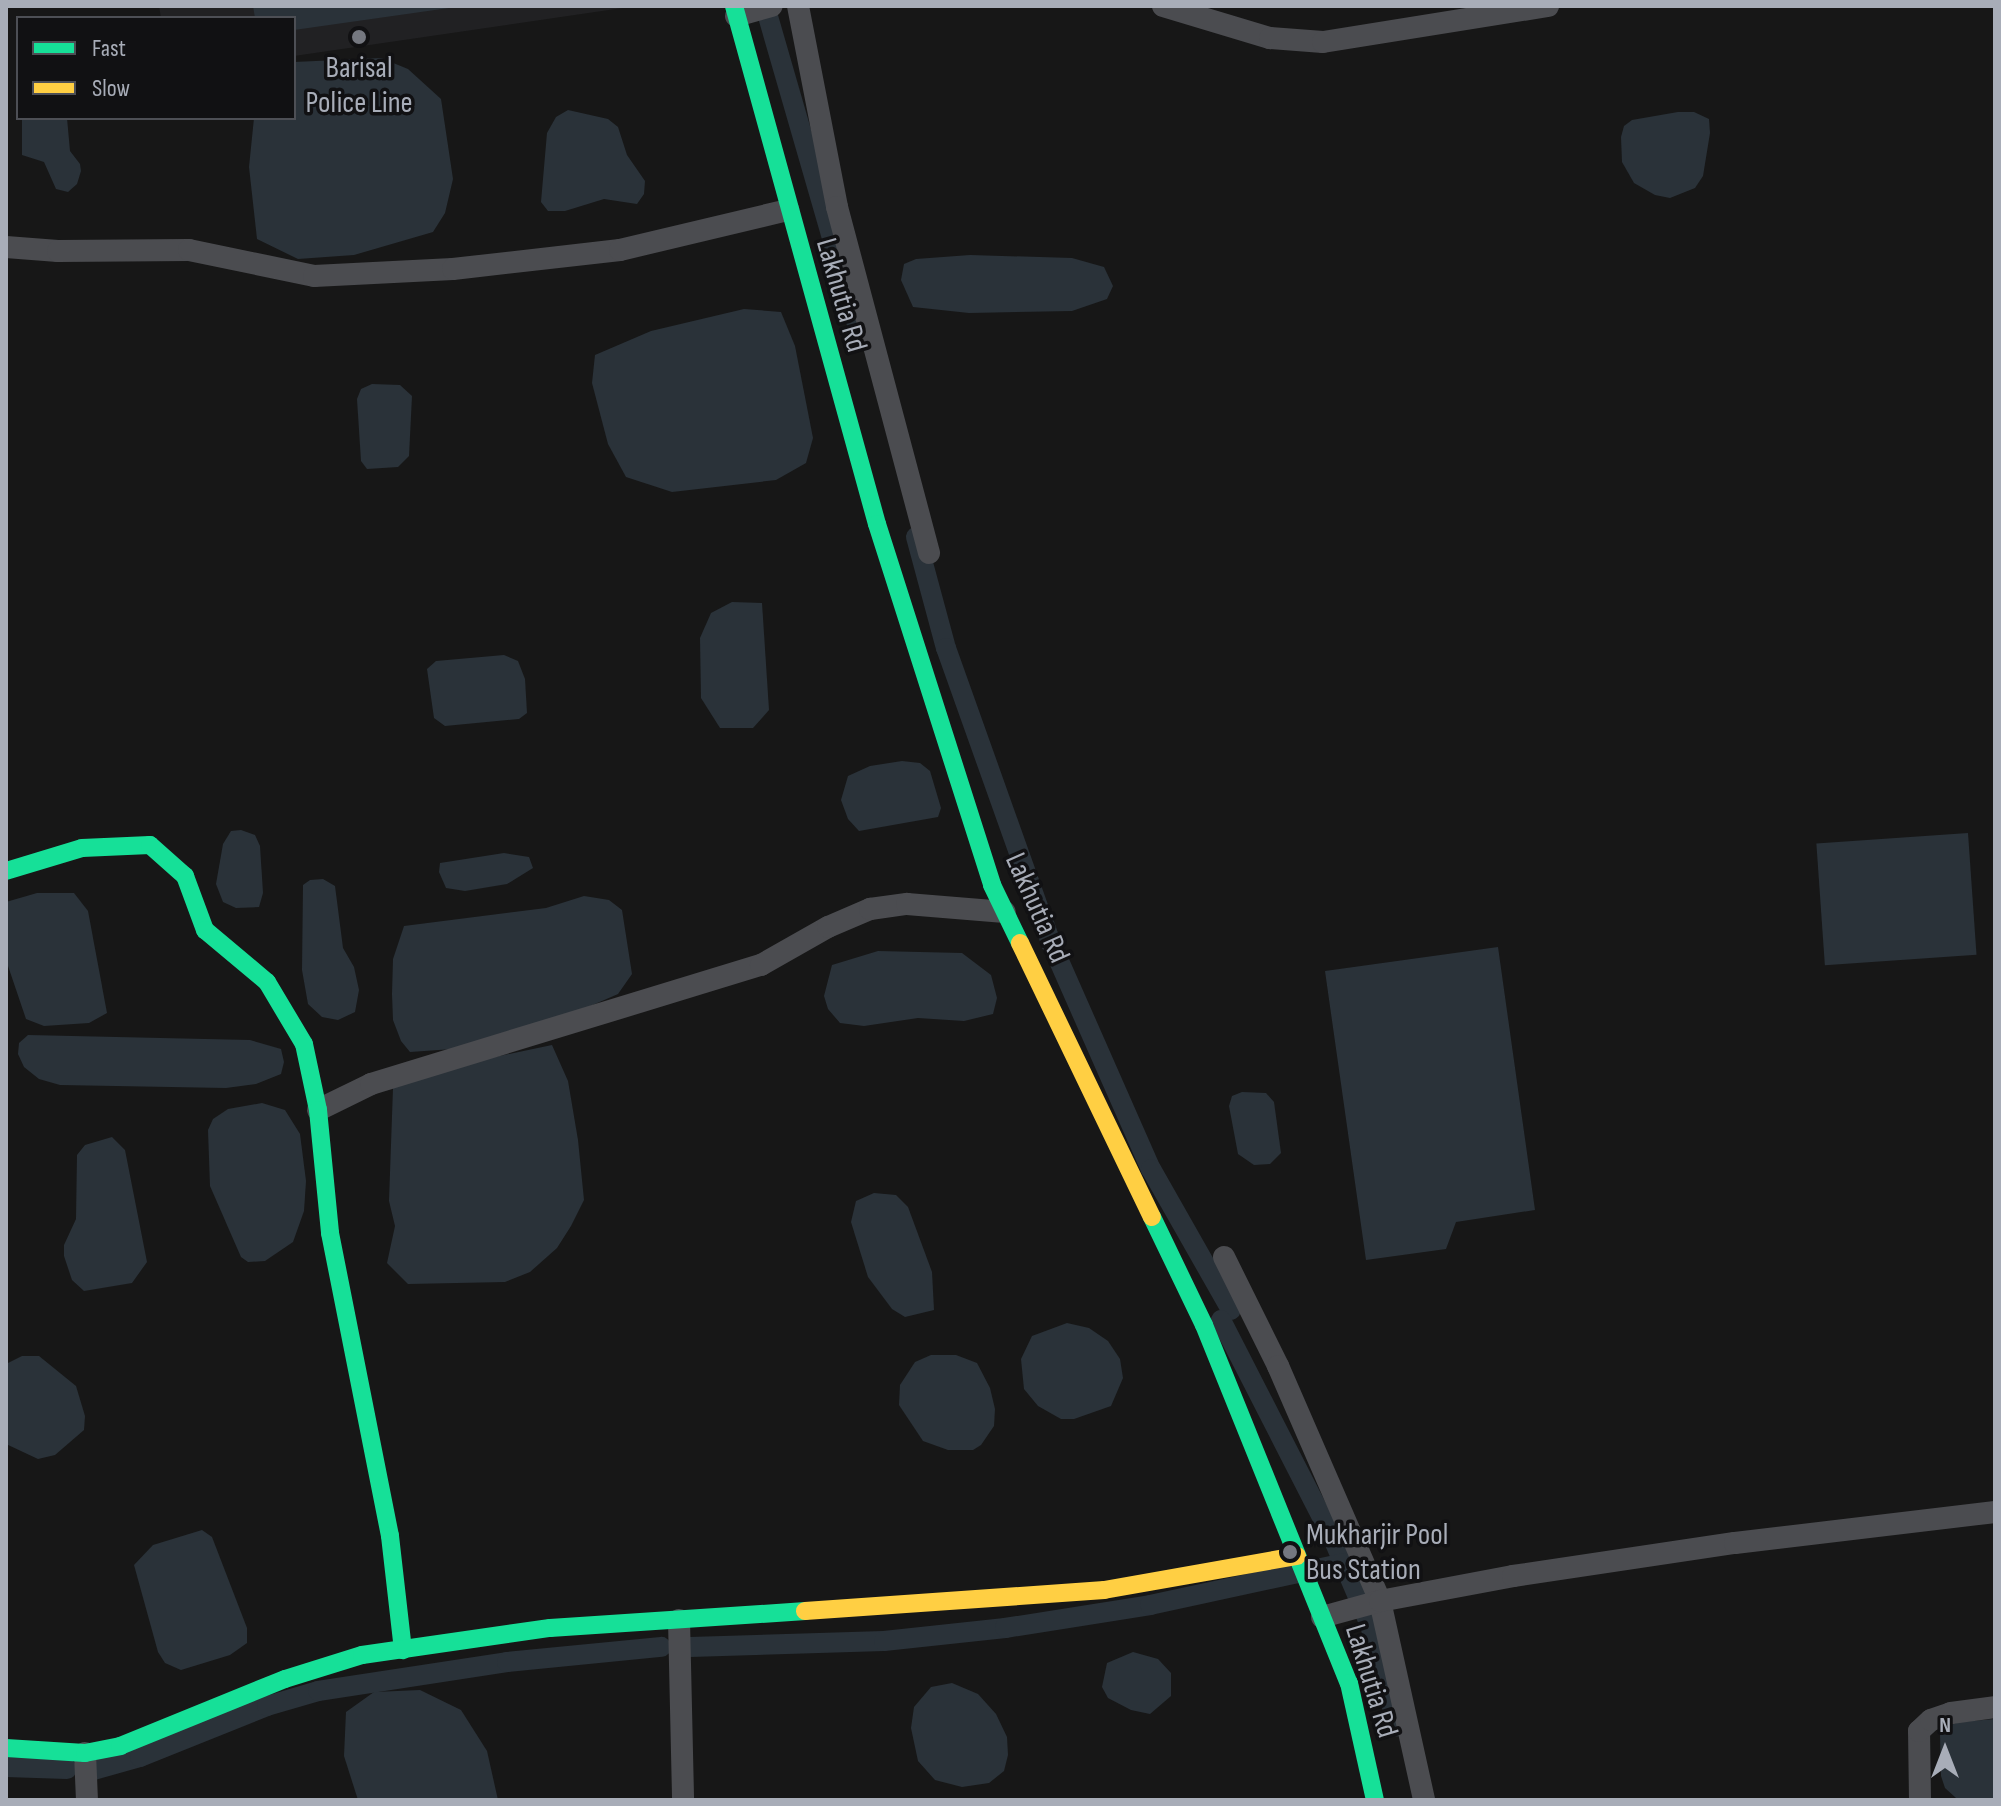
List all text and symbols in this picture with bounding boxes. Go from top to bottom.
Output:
legend [16,16,296,120]
marker: Barisal Police Line [350,28,368,46]
text: Fast [92,34,126,63]
place label: Barisal Police Line [305,50,413,120]
text: Slow [92,74,130,103]
street label: Lakhutia Rd [808,234,874,356]
street label: Lakhutia Rd [997,847,1077,969]
place label: Mukharjir Pool Bus Station [1306,1517,1448,1588]
marker: Mukharjir Pool Bus Station [1281,1543,1299,1561]
street label: Lakhutia Rd [1337,1620,1405,1742]
north arrow [1905,1710,1985,1790]
text: N [1939,1712,1951,1739]

